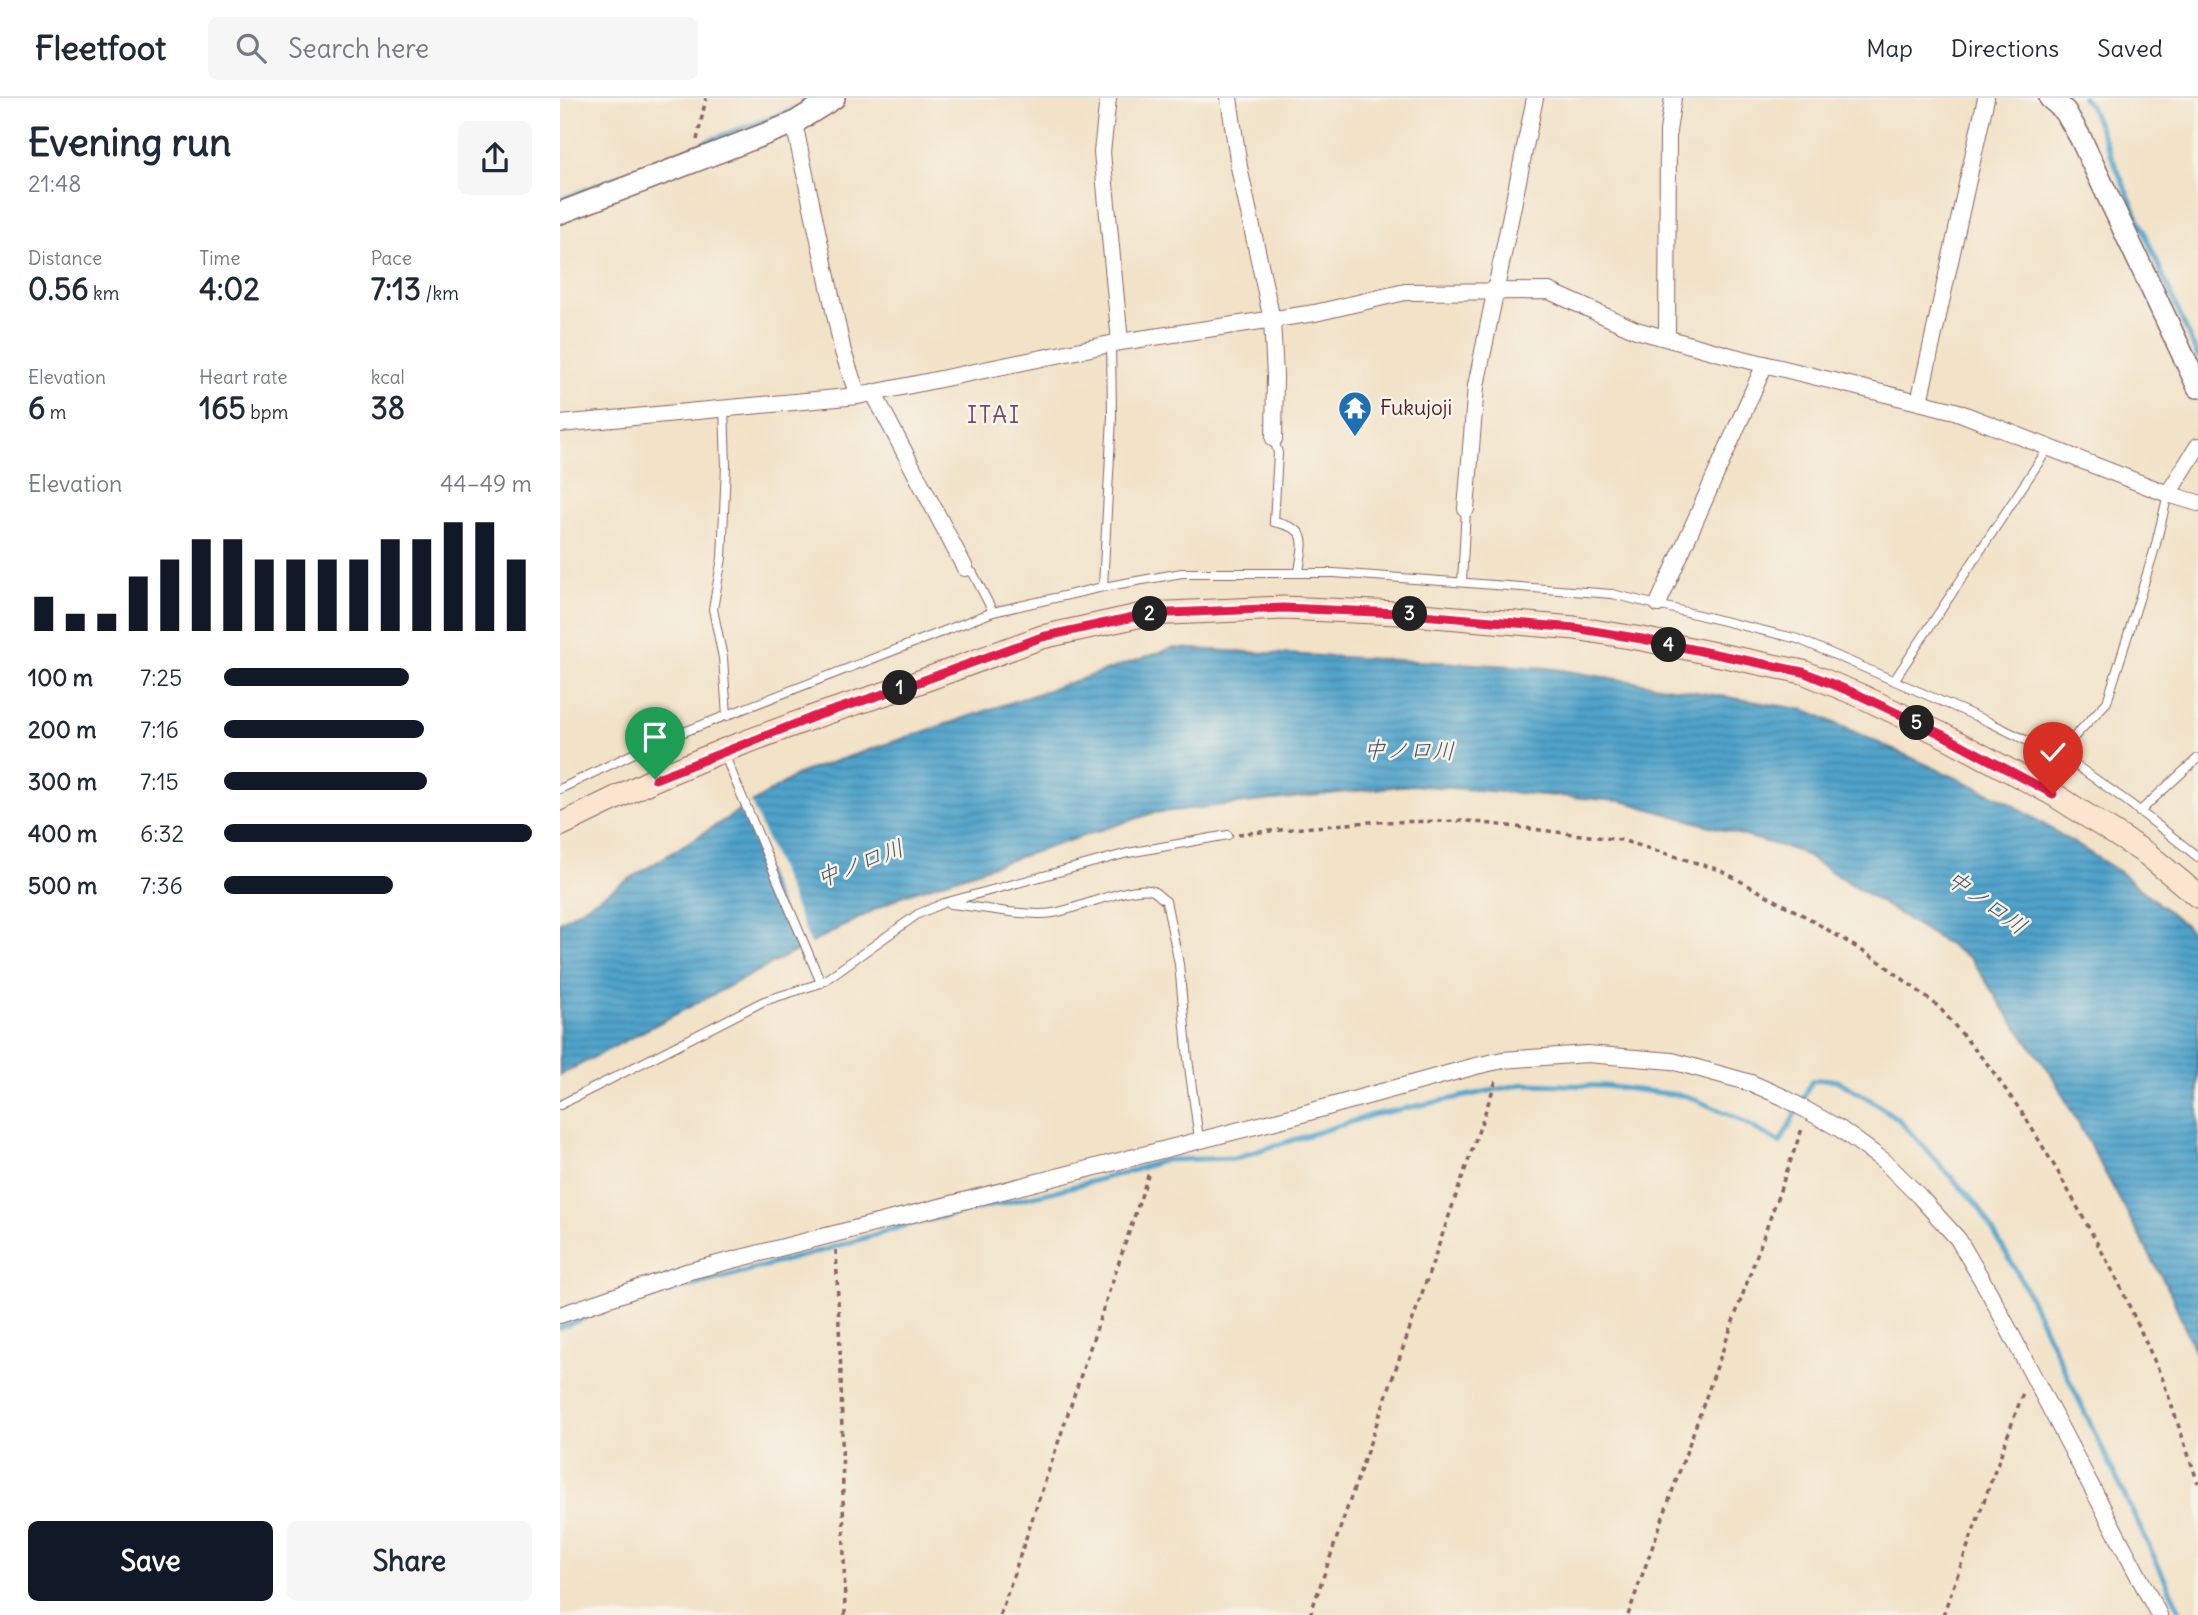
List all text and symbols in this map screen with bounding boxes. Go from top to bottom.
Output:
search box [208,17,698,80]
text: Fleetfoot [35,27,166,69]
icon: search [232,29,270,67]
text: Search here [288,32,429,65]
text: Map [1866,33,1913,63]
text: Directions [1951,33,2059,63]
text: Saved [2097,33,2163,63]
text: Evening run [28,119,231,166]
button: share [458,121,532,195]
text: 21:48 [28,169,81,198]
text: Distance [28,246,102,270]
text: Time [199,246,240,270]
text: Pace [371,246,412,270]
text: 0.56 [28,270,89,308]
text: 4:02 [199,270,260,308]
text: 7:13 [371,270,421,308]
text: km [89,281,119,305]
text: /km [421,281,459,305]
text: Elevation [28,365,106,389]
text: Heart rate [199,365,287,389]
text: kcal [371,365,405,389]
text: 6 [28,389,45,427]
text: 165 [199,389,246,427]
text: 38 [371,389,405,427]
temple icon: Fukujoji [1336,389,1374,438]
place label: Fukujoji [1380,394,1452,421]
text: m [45,400,67,424]
text: bpm [246,400,288,424]
district label: ITAI [967,400,1021,429]
text: Elevation [28,469,122,498]
text: 44–49 m [440,469,532,498]
pin: 2 [1132,596,1168,632]
pin: 3 [1392,596,1428,632]
text: 2 [1144,601,1155,625]
text: 3 [1404,601,1415,625]
pin: 4 [1652,628,1686,662]
text: 4 [1663,632,1674,656]
text: 100 m [28,663,93,692]
text: 7:25 [140,663,182,692]
pin: 1 [882,670,918,706]
text: 1 [896,675,903,699]
pin: 5 [1900,706,1934,740]
pin [625,707,685,779]
text: 5 [1911,710,1922,734]
text: 200 m [28,715,97,744]
text: 7:16 [140,715,179,744]
icon: arrive [636,718,674,756]
pin [2023,722,2083,794]
icon: check [2034,733,2072,771]
water label: 中ノ口川 [1363,734,1455,765]
text: 300 m [28,767,97,796]
text: 7:15 [140,767,179,796]
text: 400 m [28,819,97,848]
text: 6:32 [140,819,184,848]
water label: 中ノ口川 [812,833,908,893]
water label: 中ノ口川 [1942,863,2033,940]
text: 500 m [28,871,97,900]
text: 7:36 [140,871,183,900]
button: Save [28,1521,273,1601]
button: Share [287,1521,532,1601]

